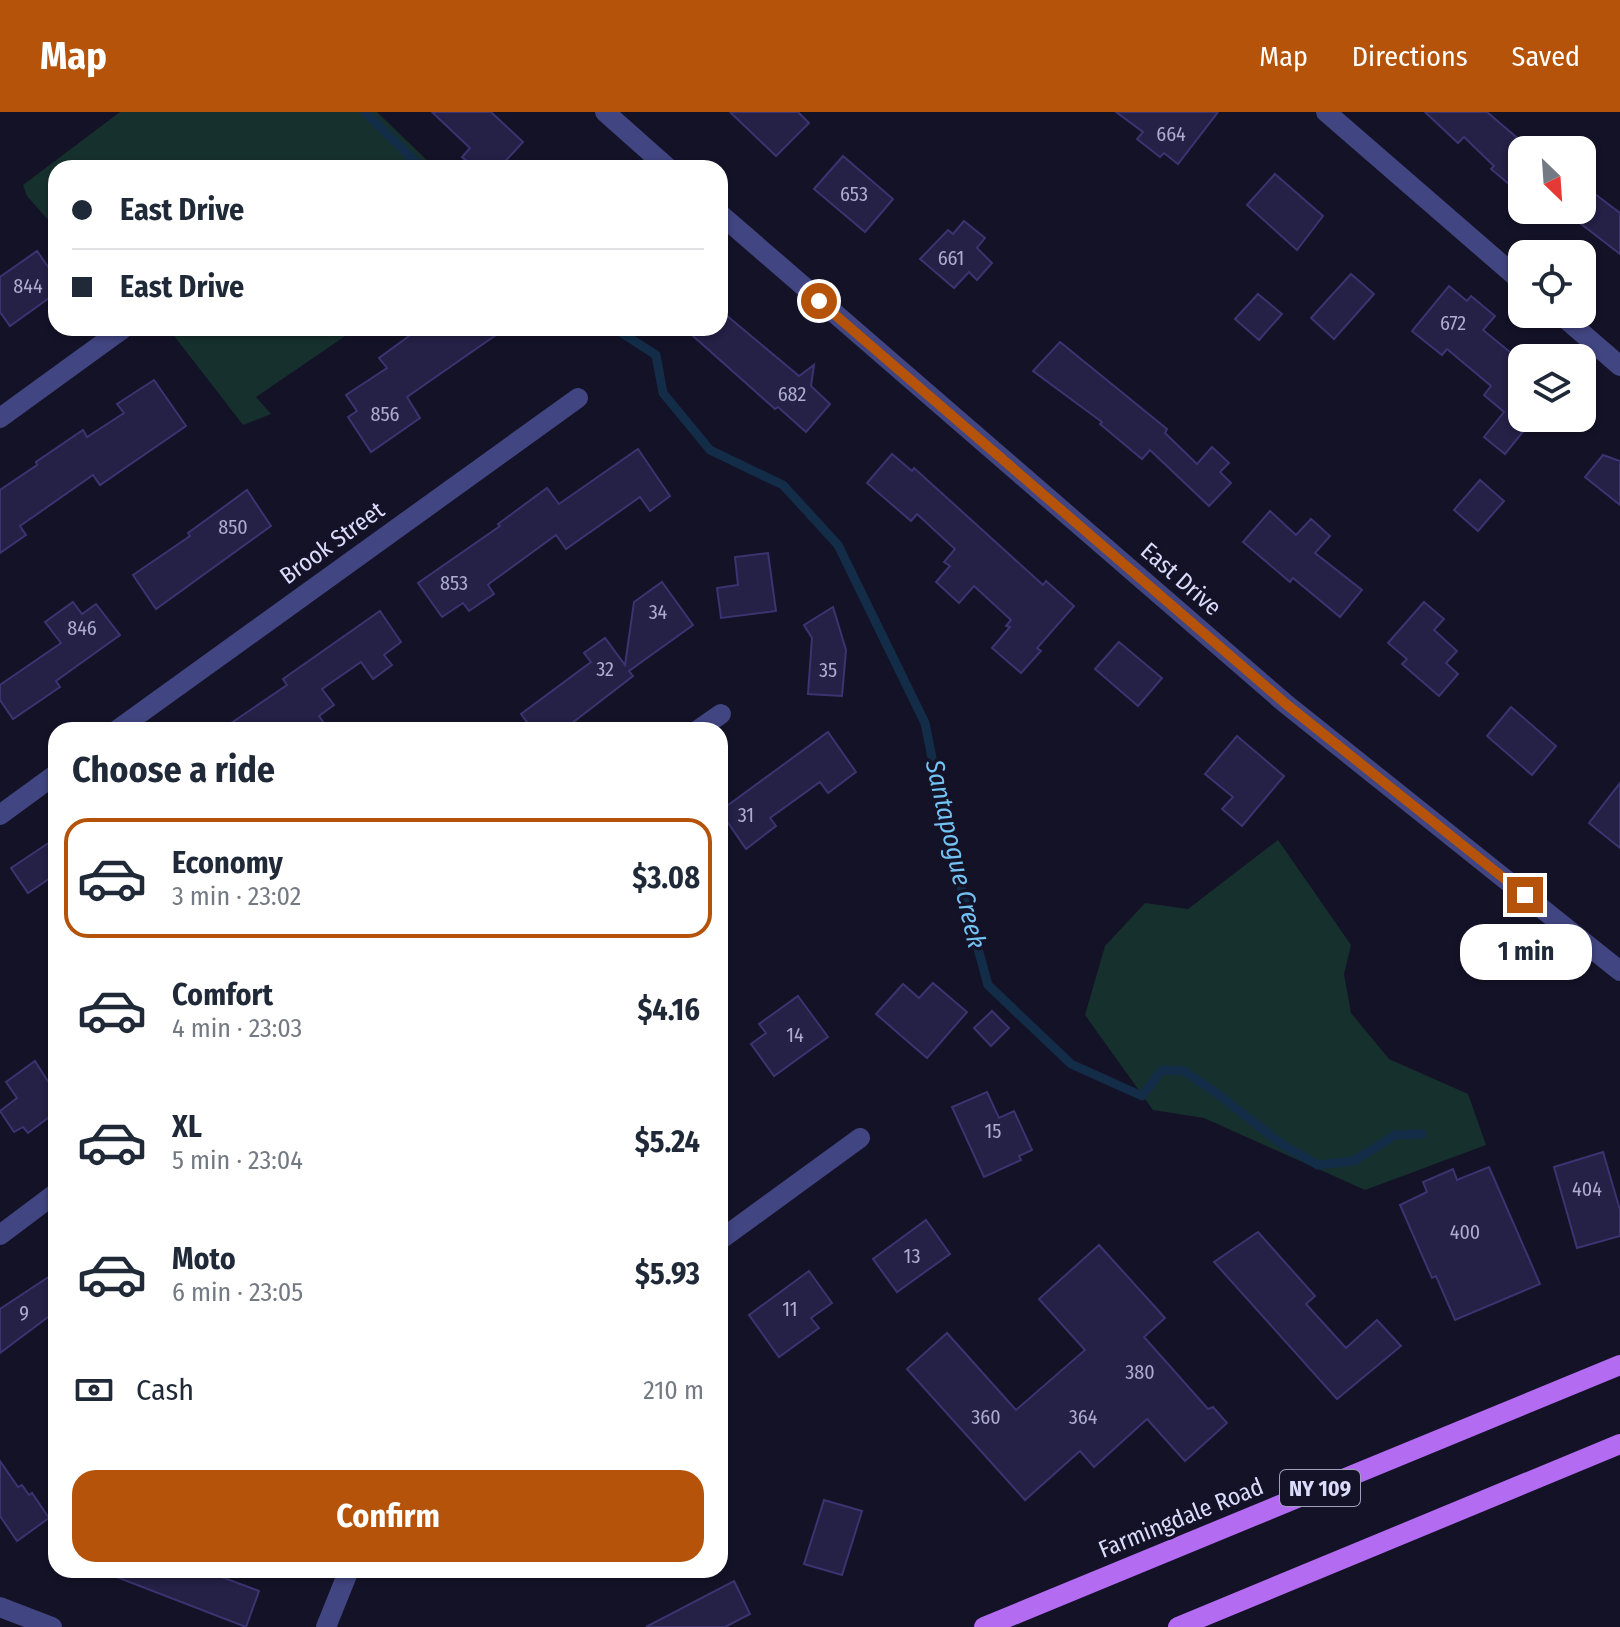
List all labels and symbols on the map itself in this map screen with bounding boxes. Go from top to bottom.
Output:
house number: 664 [1156,122,1186,146]
north arrow [1508,136,1596,224]
house number: 653 [840,182,868,206]
house number: 661 [938,246,964,270]
house number: 844 [13,274,43,298]
route start [801,283,837,319]
house number: 672 [1440,311,1466,335]
house number: 682 [778,382,806,406]
house number: 856 [370,402,400,426]
street label: Brook Street [274,496,390,590]
house number: 850 [218,515,248,539]
street label: East Drive [1135,537,1227,621]
house number: 853 [440,571,468,595]
house number: 34 [649,600,668,624]
house number: 846 [67,616,97,640]
house number: 32 [596,657,614,681]
house number: 35 [819,658,837,682]
water label: Santapogue Creek [919,756,992,951]
house number: 31 [738,803,754,827]
route end [1507,877,1543,913]
callout: 1 min [1459,923,1591,979]
house number: 14 [786,1023,804,1047]
house number: 15 [985,1119,1001,1143]
house number: 404 [1572,1177,1602,1201]
house number: 400 [1450,1220,1480,1244]
house number: 13 [904,1244,920,1268]
house number: 11 [782,1297,798,1321]
house number: 9 [19,1301,29,1325]
house number: 380 [1125,1360,1155,1384]
house number: 360 [971,1405,1001,1429]
house number: 364 [1069,1405,1098,1429]
road number: NY 109 [1280,1470,1360,1506]
street label: Farmingdale Road [1095,1472,1267,1564]

